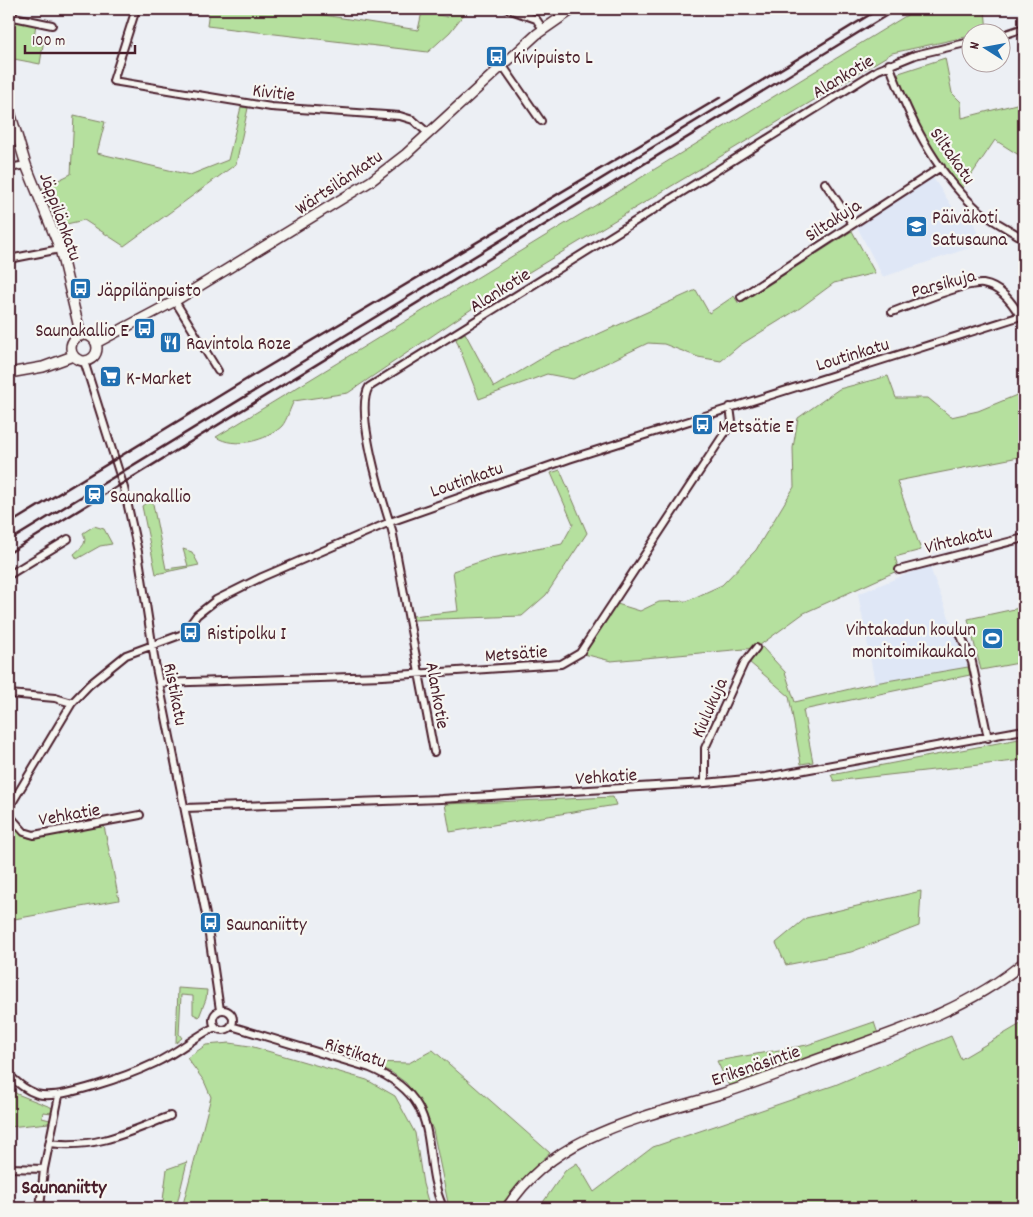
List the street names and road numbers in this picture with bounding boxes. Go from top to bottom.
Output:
street label: Alankotie [808,49,880,107]
street label: Kivitie [251,78,296,110]
street label: Siltakatu [922,123,981,191]
street label: Wärtsilänkatu [291,145,389,223]
street label: Jäppilänkatu [30,169,87,265]
street label: Siltakuja [800,193,868,250]
street label: Alankotie [465,263,537,321]
street label: Parsikuja [909,264,980,307]
street label: Loutinkatu [813,332,893,380]
street label: Loutinkatu [427,456,507,506]
street label: Vihtakatu [922,520,996,563]
street label: Metsätie [484,640,549,671]
street label: Alankotie [416,660,455,731]
street label: Ristikatu [154,661,193,728]
street label: Kiulukuja [686,673,737,743]
street label: Vehkatie [574,763,638,794]
street label: Vehkatie [37,798,102,835]
street label: Ristikatu [321,1032,389,1077]
street label: Eriksnäsintie [708,1040,804,1095]

